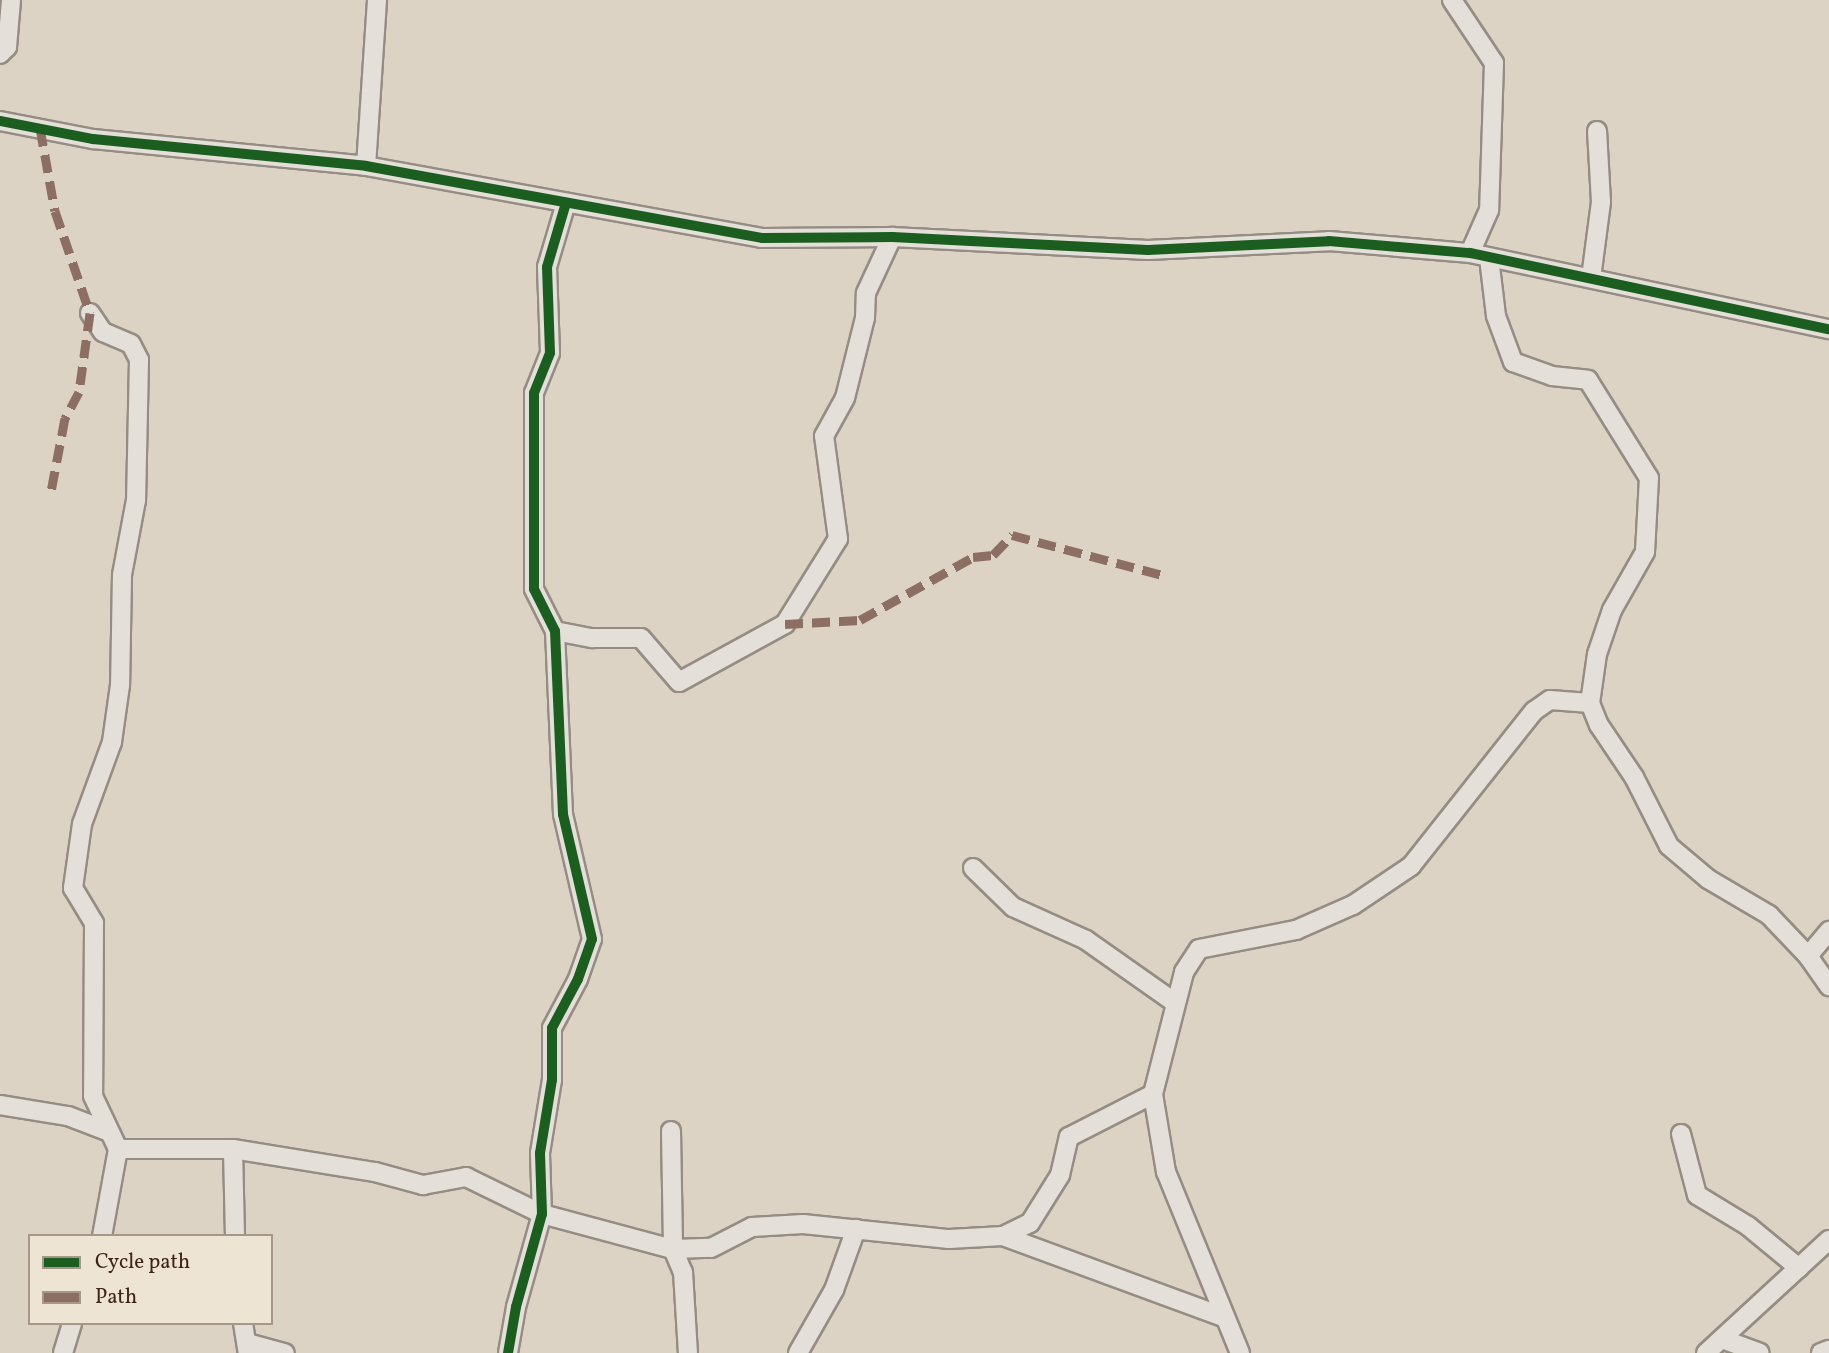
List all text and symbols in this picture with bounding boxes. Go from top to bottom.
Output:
legend [28,1234,273,1325]
text: Cycle path [95,1248,190,1277]
text: Path [95,1283,137,1312]

